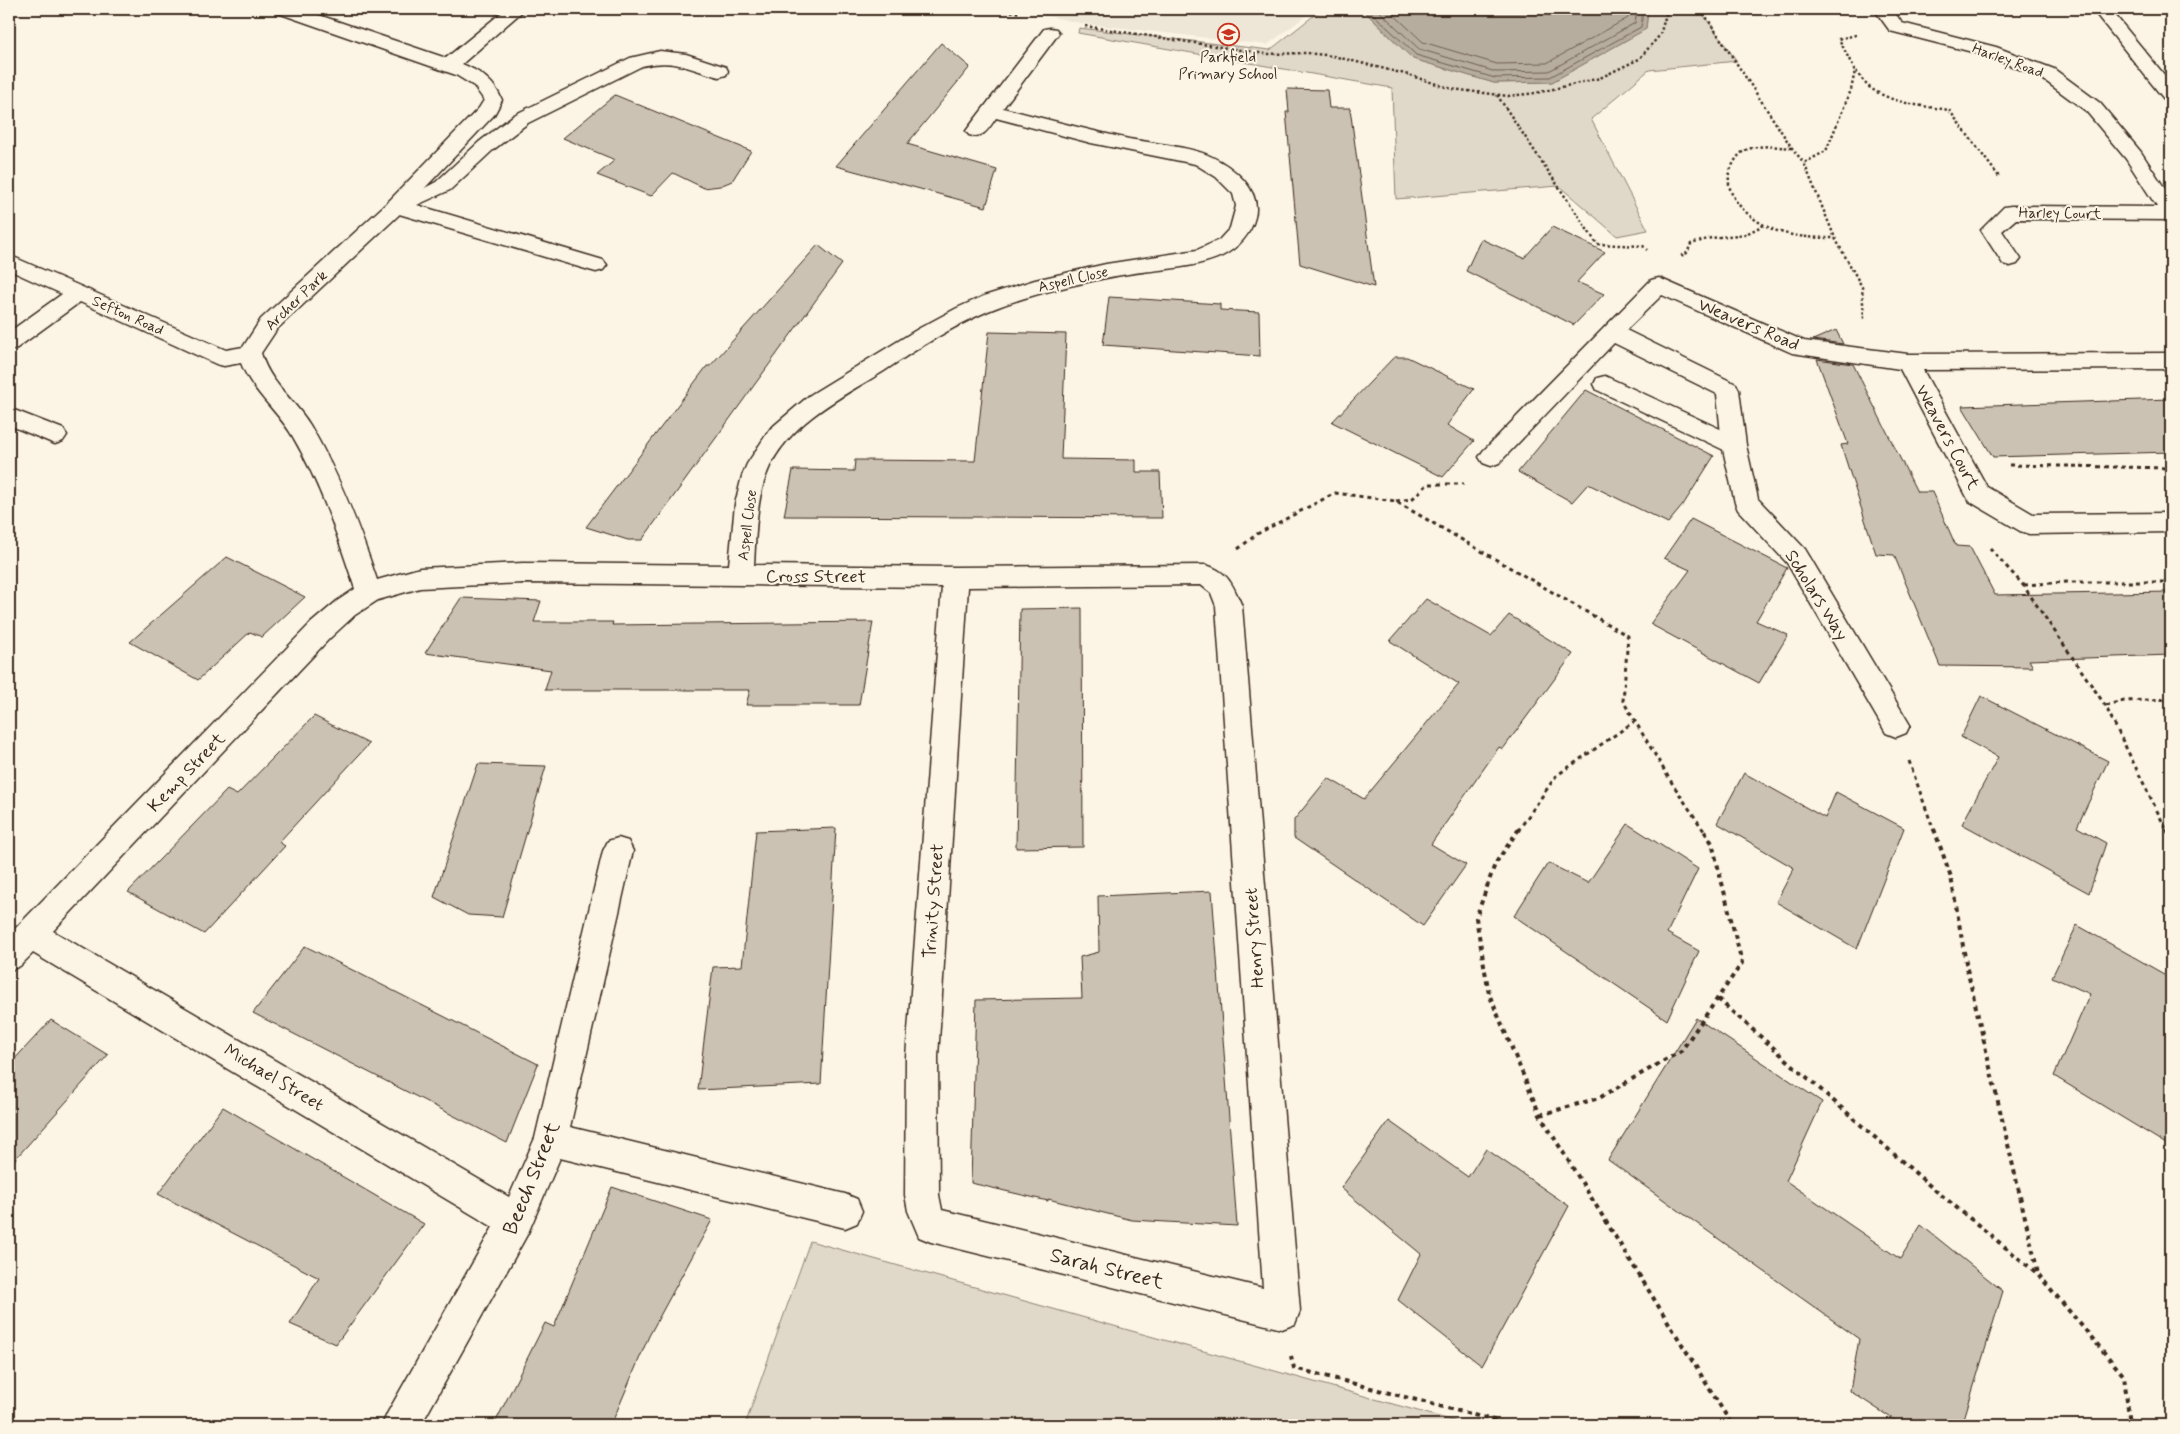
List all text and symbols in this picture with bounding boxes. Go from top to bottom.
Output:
school or university icon: Parkfield Primary School [1216,22,1240,46]
street label: Harley Road [1969,39,2046,83]
place label: Parkfield Primary School [1178,48,1278,85]
street label: Harley Court [2019,203,2102,225]
street label: Aspell Close [1036,262,1110,298]
street label: Archer Park [261,266,332,335]
street label: Sefton Road [89,291,167,341]
street label: Weavers Road [1694,293,1803,357]
street label: Weavers Court [1909,381,1985,495]
street label: Aspell Close [734,488,762,562]
street label: Scholars Way [1779,546,1854,645]
street label: Cross Street [766,565,866,589]
street label: Kemp Street [143,727,231,818]
street label: Trinity Street [918,843,950,959]
street label: Henry Street [1240,887,1270,989]
street label: Michael Street [219,1039,328,1117]
street label: Beech Street [497,1117,568,1239]
street label: Sarah Street [1047,1241,1167,1297]

